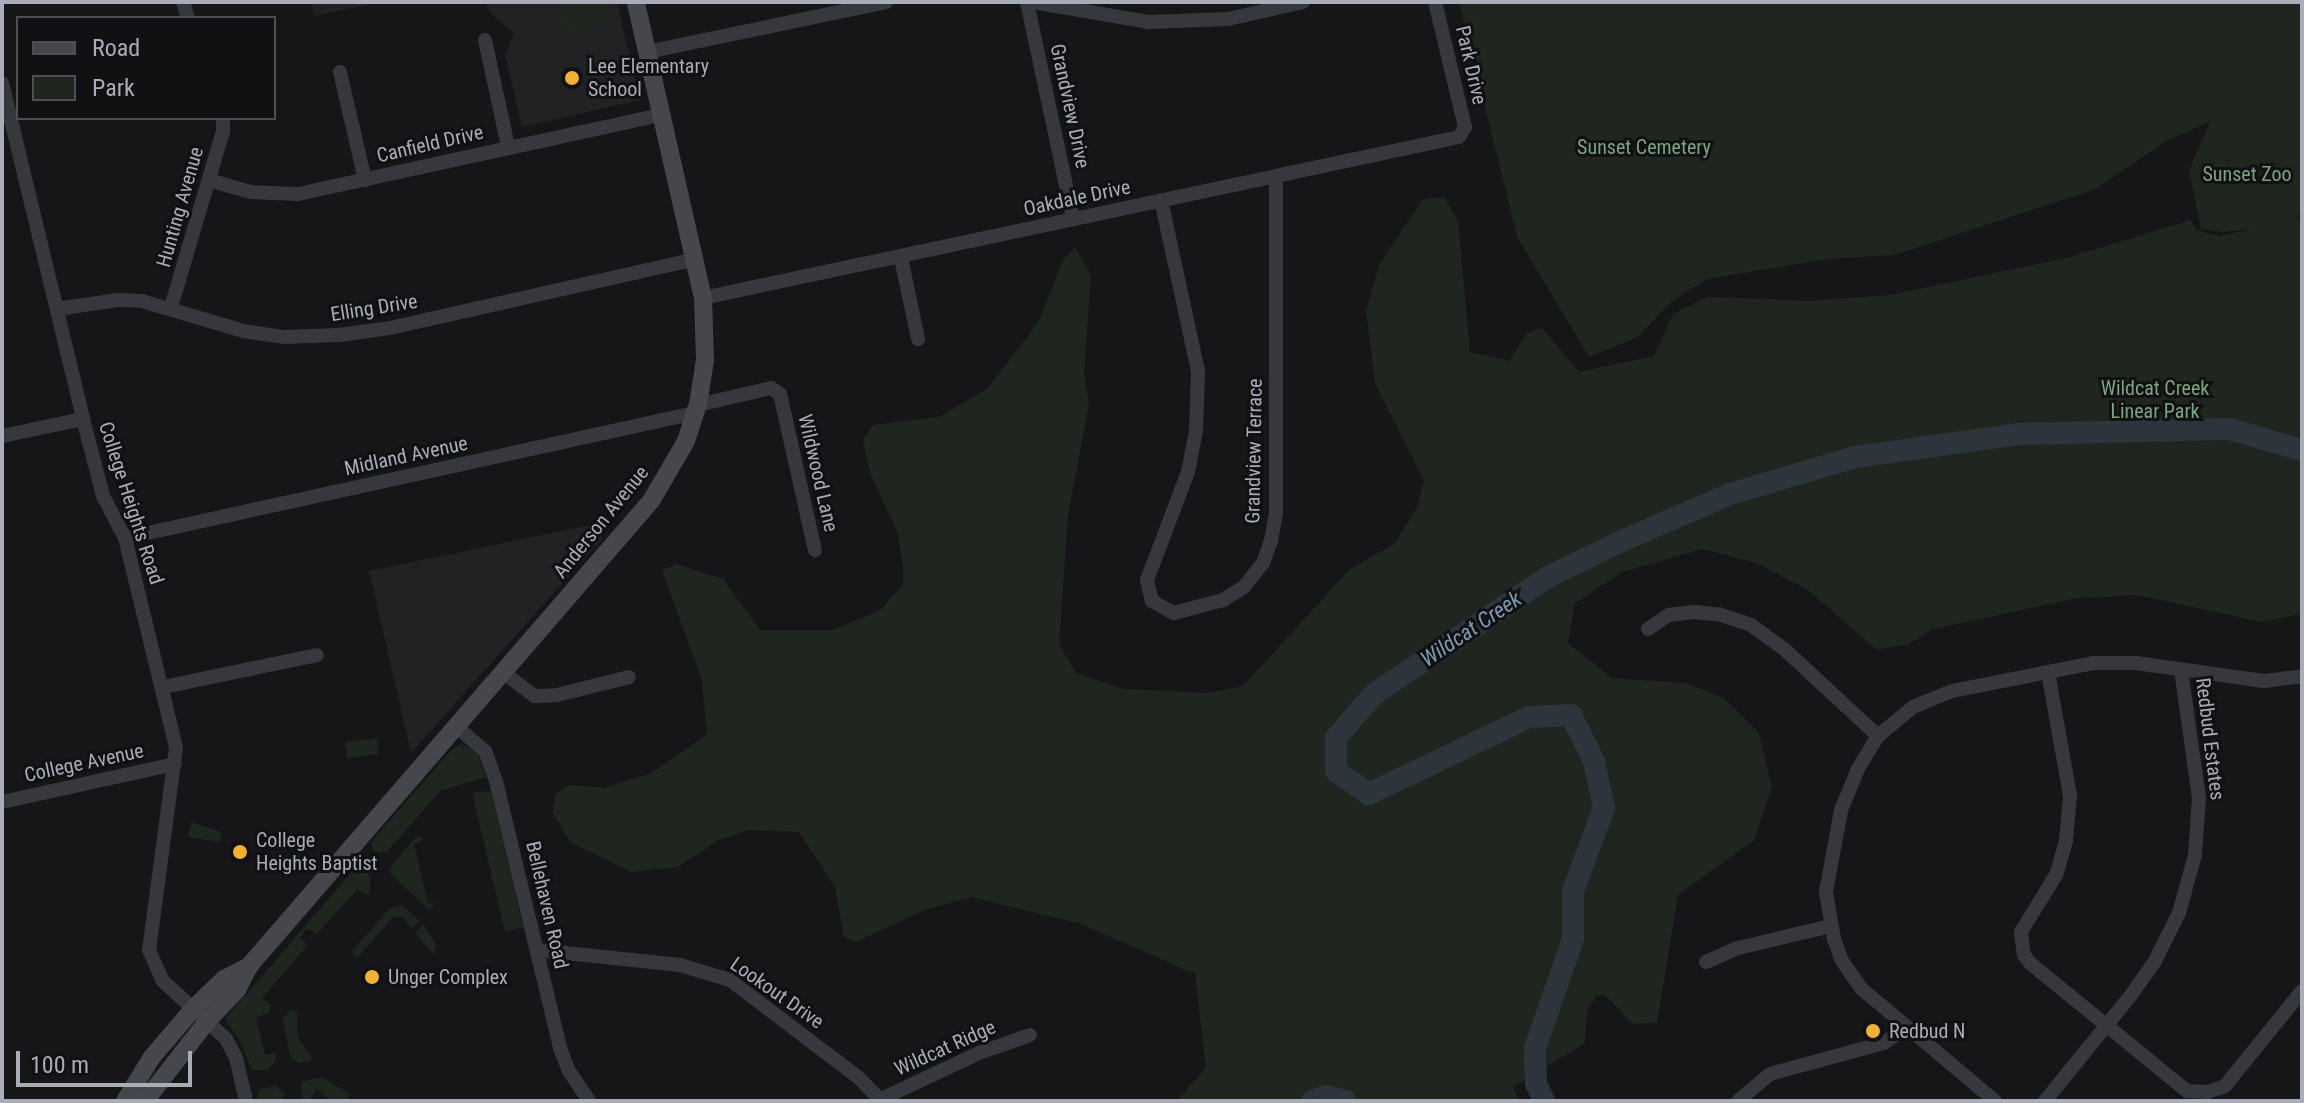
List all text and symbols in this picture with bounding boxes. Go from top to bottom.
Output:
legend [16,16,276,120]
street label: Park Drive [1450,23,1492,107]
text: Road [92,34,140,62]
street label: Grandview Drive [1045,42,1095,170]
place label: Lee Elementary School [588,54,709,101]
marker: Lee Elementary School [563,69,581,87]
text: Park [92,74,135,102]
street label: Canfield Drive [374,120,486,168]
park label: Sunset Cemetery [1577,135,1711,159]
street label: Hunting Avenue [151,144,209,270]
park label: Sunset Zoo [2202,162,2292,186]
street label: Oakdale Drive [1021,175,1133,221]
street label: Elling Drive [329,289,419,327]
park label: Wildcat Creek Linear Park [2101,377,2209,424]
street label: Grandview Terrace [1241,378,1267,524]
street label: Wildwood Lane [793,412,843,534]
street label: College Heights Road [93,419,169,587]
street label: Midland Avenue [342,431,470,481]
street label: Anderson Avenue [548,461,654,583]
water label: Wildcat Creek [1416,586,1526,672]
street label: Redbud Estates [2191,677,2229,801]
street label: College Avenue [22,739,146,787]
place label: College Heights Baptist [256,828,377,875]
street label: Bellehaven Road [521,839,573,971]
marker: College Heights Baptist [231,843,249,861]
street label: Lookout Drive [726,952,828,1034]
place label: Unger Complex [388,965,508,989]
marker: Unger Complex [363,968,381,986]
street label: Wildcat Ridge [891,1015,999,1081]
place label: Redbud N [1889,1019,1965,1043]
marker: Redbud N [1864,1022,1882,1040]
scale bar [20,1035,196,1085]
text: 100 m [30,1051,89,1079]

